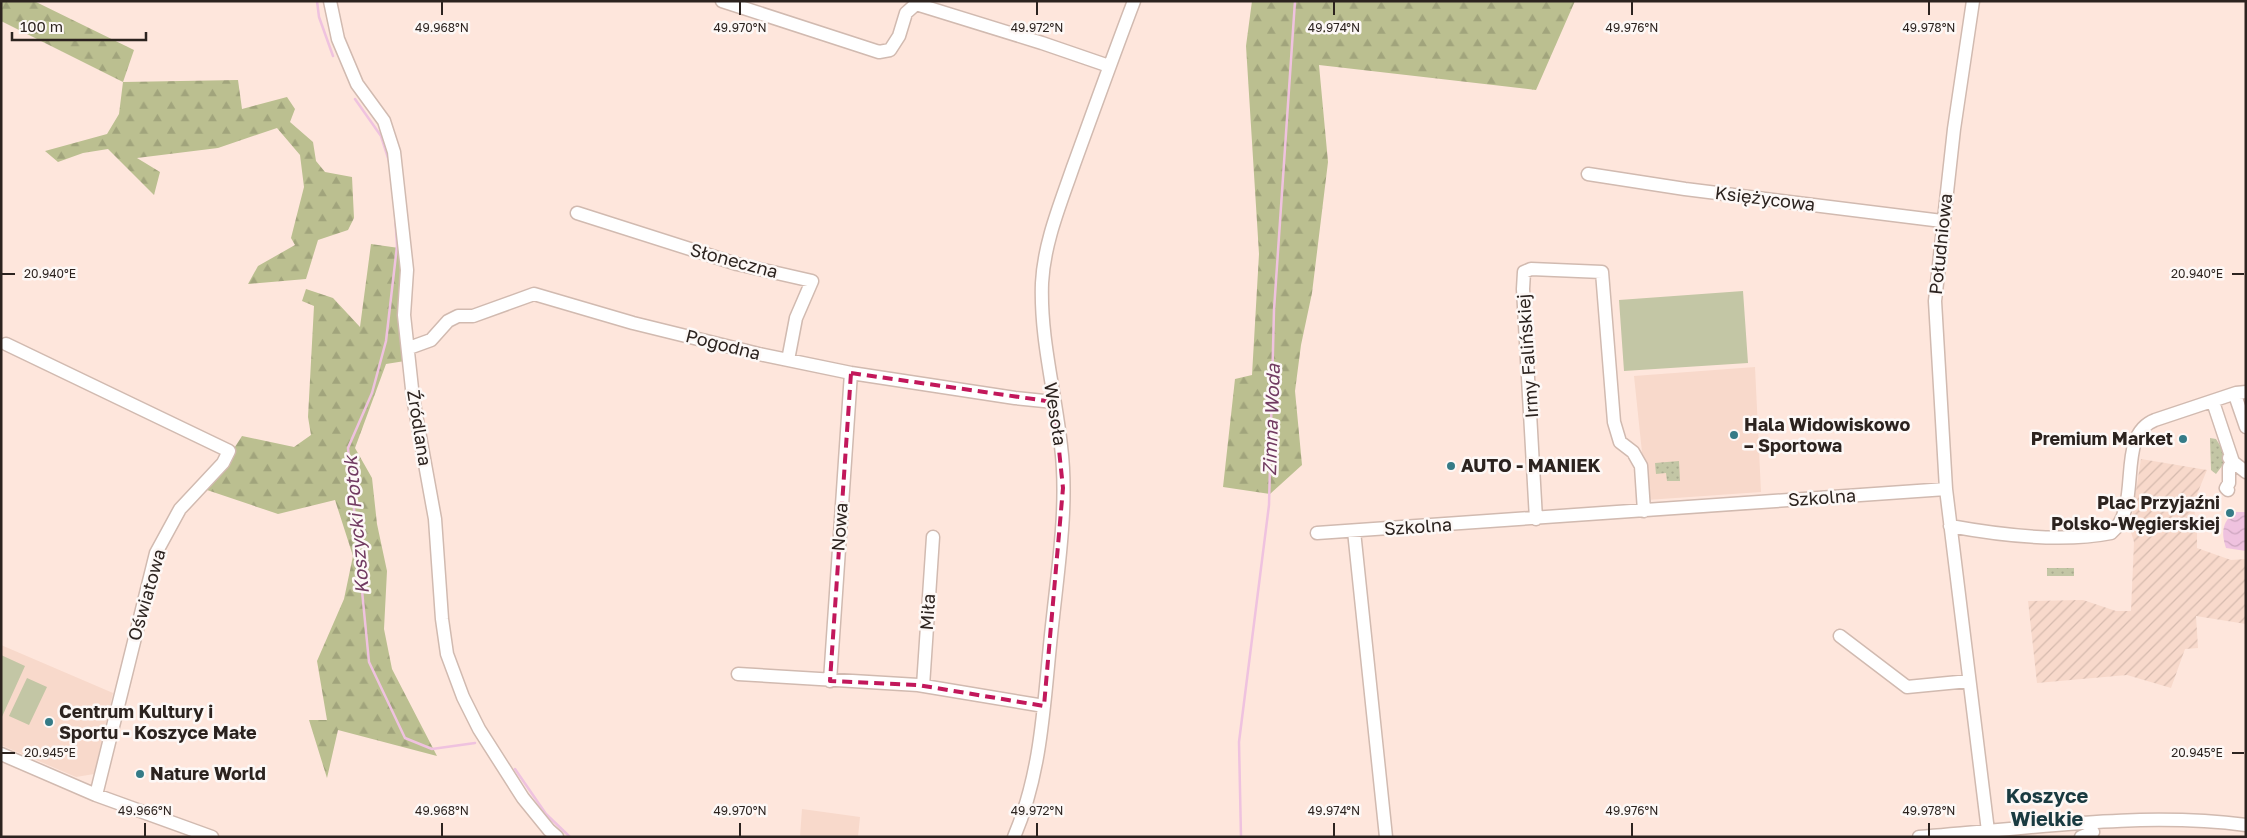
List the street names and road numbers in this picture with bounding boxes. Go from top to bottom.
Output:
street label: Księżycowa [1714,181,1817,215]
street label: Południowa [1924,192,1956,296]
street label: Słoneczna [688,238,781,282]
street label: Irmy Falińskiej [1512,293,1542,419]
street label: Pogodna [683,324,763,364]
street label: Wesoła [1040,381,1072,447]
street label: Źródlana [403,388,437,467]
street label: Szkolna [1787,484,1857,510]
street label: Nowa [826,502,852,552]
street label: Szkolna [1383,513,1453,539]
street label: Oświatowa [122,546,170,643]
street label: Miła [915,593,939,631]

